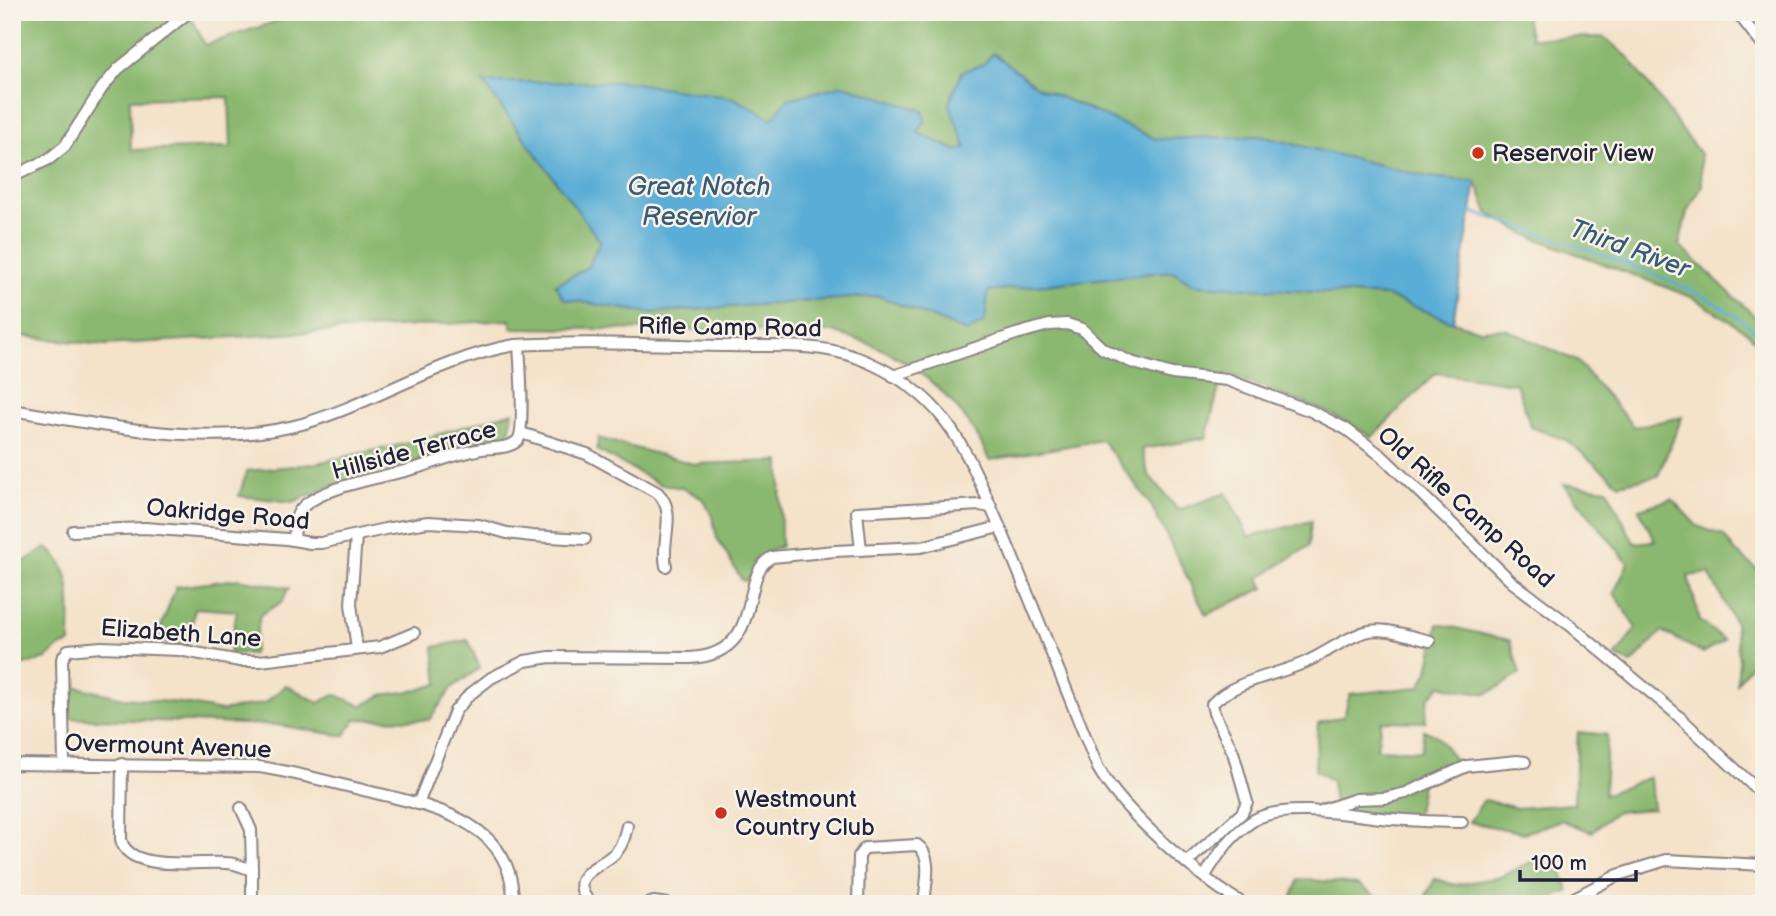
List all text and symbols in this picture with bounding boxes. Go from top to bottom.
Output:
place label: Reservoir View [1492,139,1654,168]
marker: Reservoir View [1470,145,1486,161]
water label: Great Notch Reservior [627,172,771,233]
water label: Third River [1565,213,1695,286]
street label: Rifle Camp Road [638,311,822,344]
street label: Hillside Terrace [329,415,499,486]
street label: Old Rifle Camp Road [1371,421,1560,594]
street label: Oakridge Road [145,493,311,536]
street label: Elizabeth Lane [100,613,262,654]
street label: Overmount Avenue [64,728,272,765]
place label: Westmount Country Club [735,785,875,842]
marker: Westmount Country Club [713,805,729,821]
scale bar [1520,839,1636,883]
text: 100 m [1531,851,1587,876]

